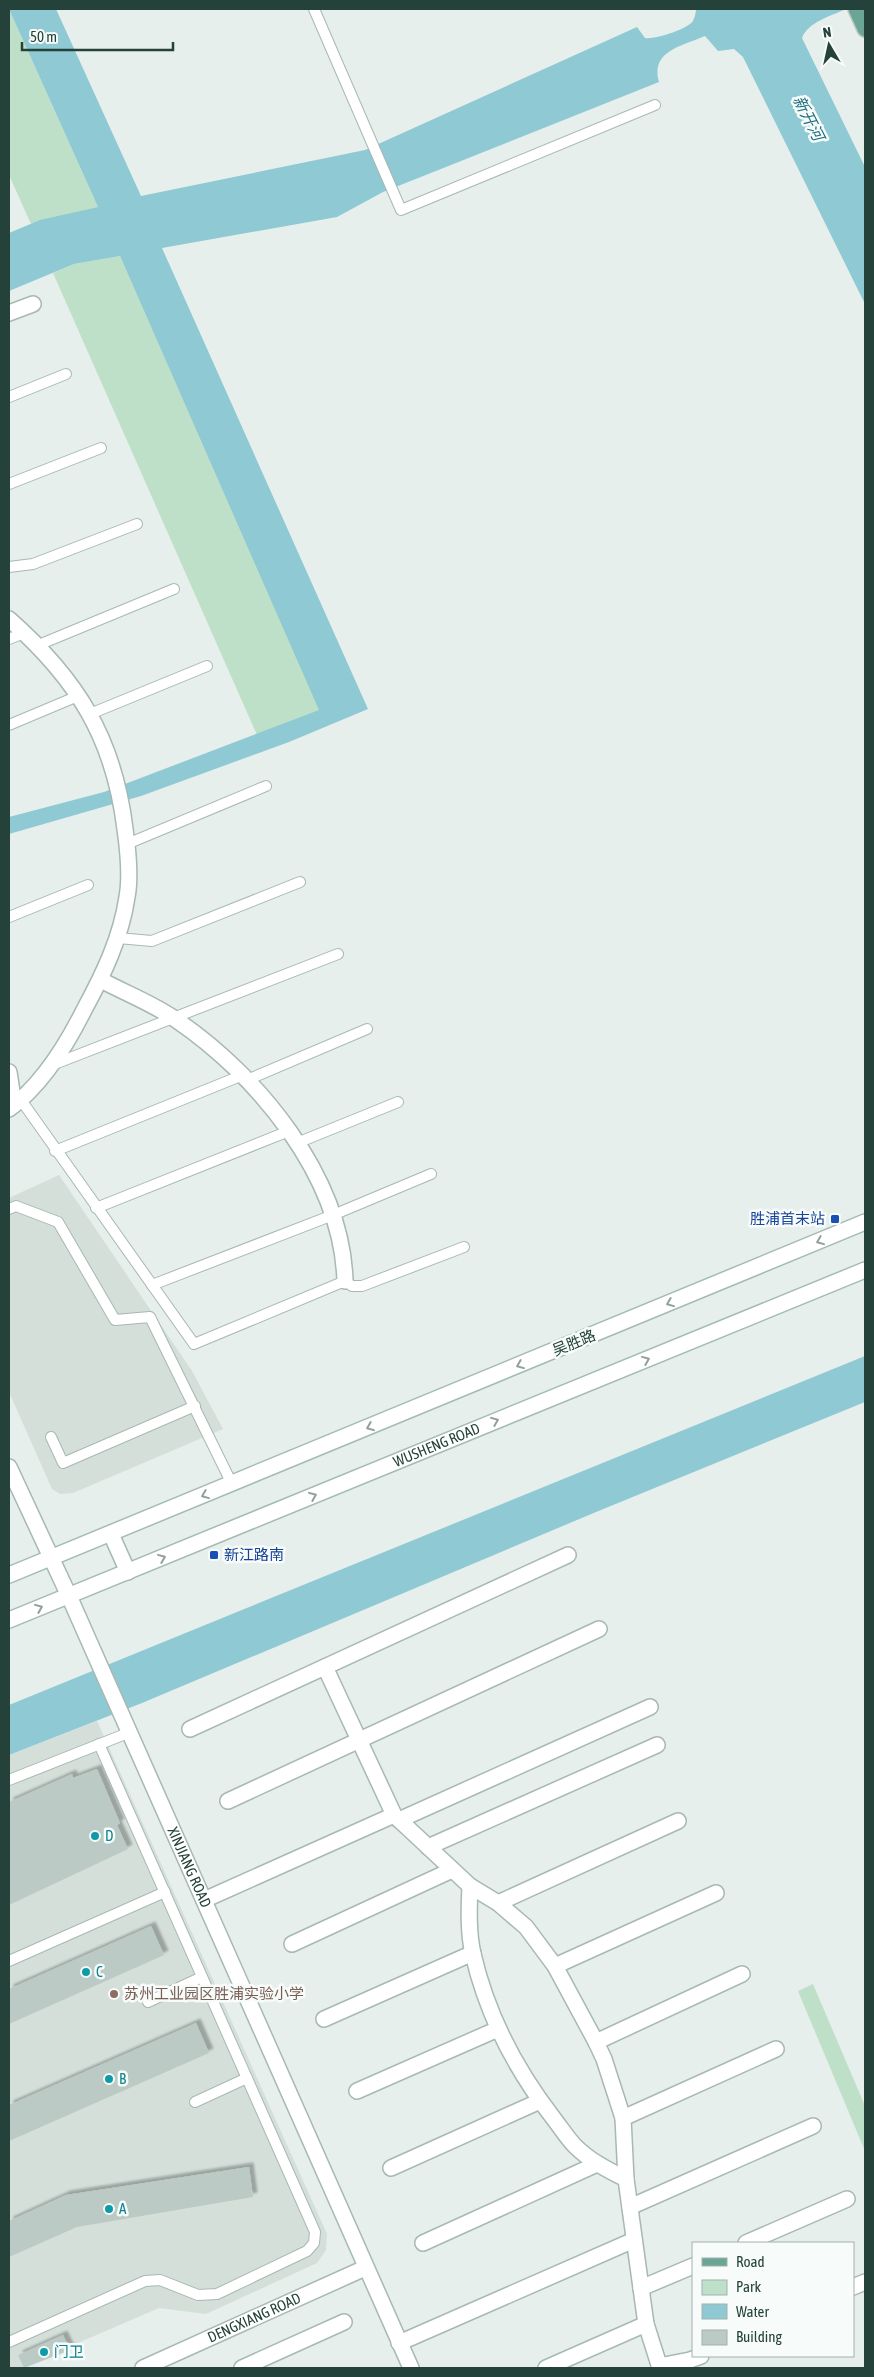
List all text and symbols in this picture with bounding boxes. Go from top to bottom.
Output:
scale bar [22,20,174,52]
north arrow [804,20,854,70]
text: N [822,24,832,41]
text: 50 m [30,28,57,45]
water label: 新开河 [790,93,829,146]
place label: 胜浦首末站 [750,1210,825,1227]
marker: 胜浦首末站 [829,1213,841,1225]
one-way arrow [816,1235,825,1245]
one-way arrow [666,1297,675,1307]
street label: 吴胜路 [550,1326,598,1359]
one-way arrow [641,1355,650,1366]
one-way arrow [516,1359,525,1369]
one-way arrow [491,1417,499,1427]
street label: WUSHENG ROAD [391,1419,482,1470]
one-way arrow [366,1421,374,1431]
one-way arrow [201,1488,210,1499]
one-way arrow [308,1492,317,1502]
place label: 新江路南 [224,1546,284,1563]
marker: 新江路南 [208,1549,220,1561]
one-way arrow [157,1553,166,1564]
one-way arrow [34,1604,43,1614]
street label: XINJIANG ROAD [164,1824,215,1910]
place label: D [105,1827,113,1844]
marker: D [89,1830,101,1842]
place label: C [96,1963,103,1980]
marker: C [80,1966,92,1978]
place label: 苏州工业园区胜浦实验小学 [124,1985,304,2002]
marker: 苏州工业园区胜浦实验小学 [108,1988,120,2000]
place label: B [119,2070,126,2087]
marker: B [103,2073,115,2085]
place label: A [119,2200,127,2217]
marker: A [103,2203,115,2215]
legend [692,2242,854,2357]
text: Road [736,2253,765,2270]
text: Park [736,2278,761,2295]
street label: DENGXIANG ROAD [205,2289,303,2346]
text: Water [736,2303,769,2320]
text: Building [736,2328,782,2345]
place label: 门卫 [54,2343,84,2360]
marker: 门卫 [38,2346,50,2358]

